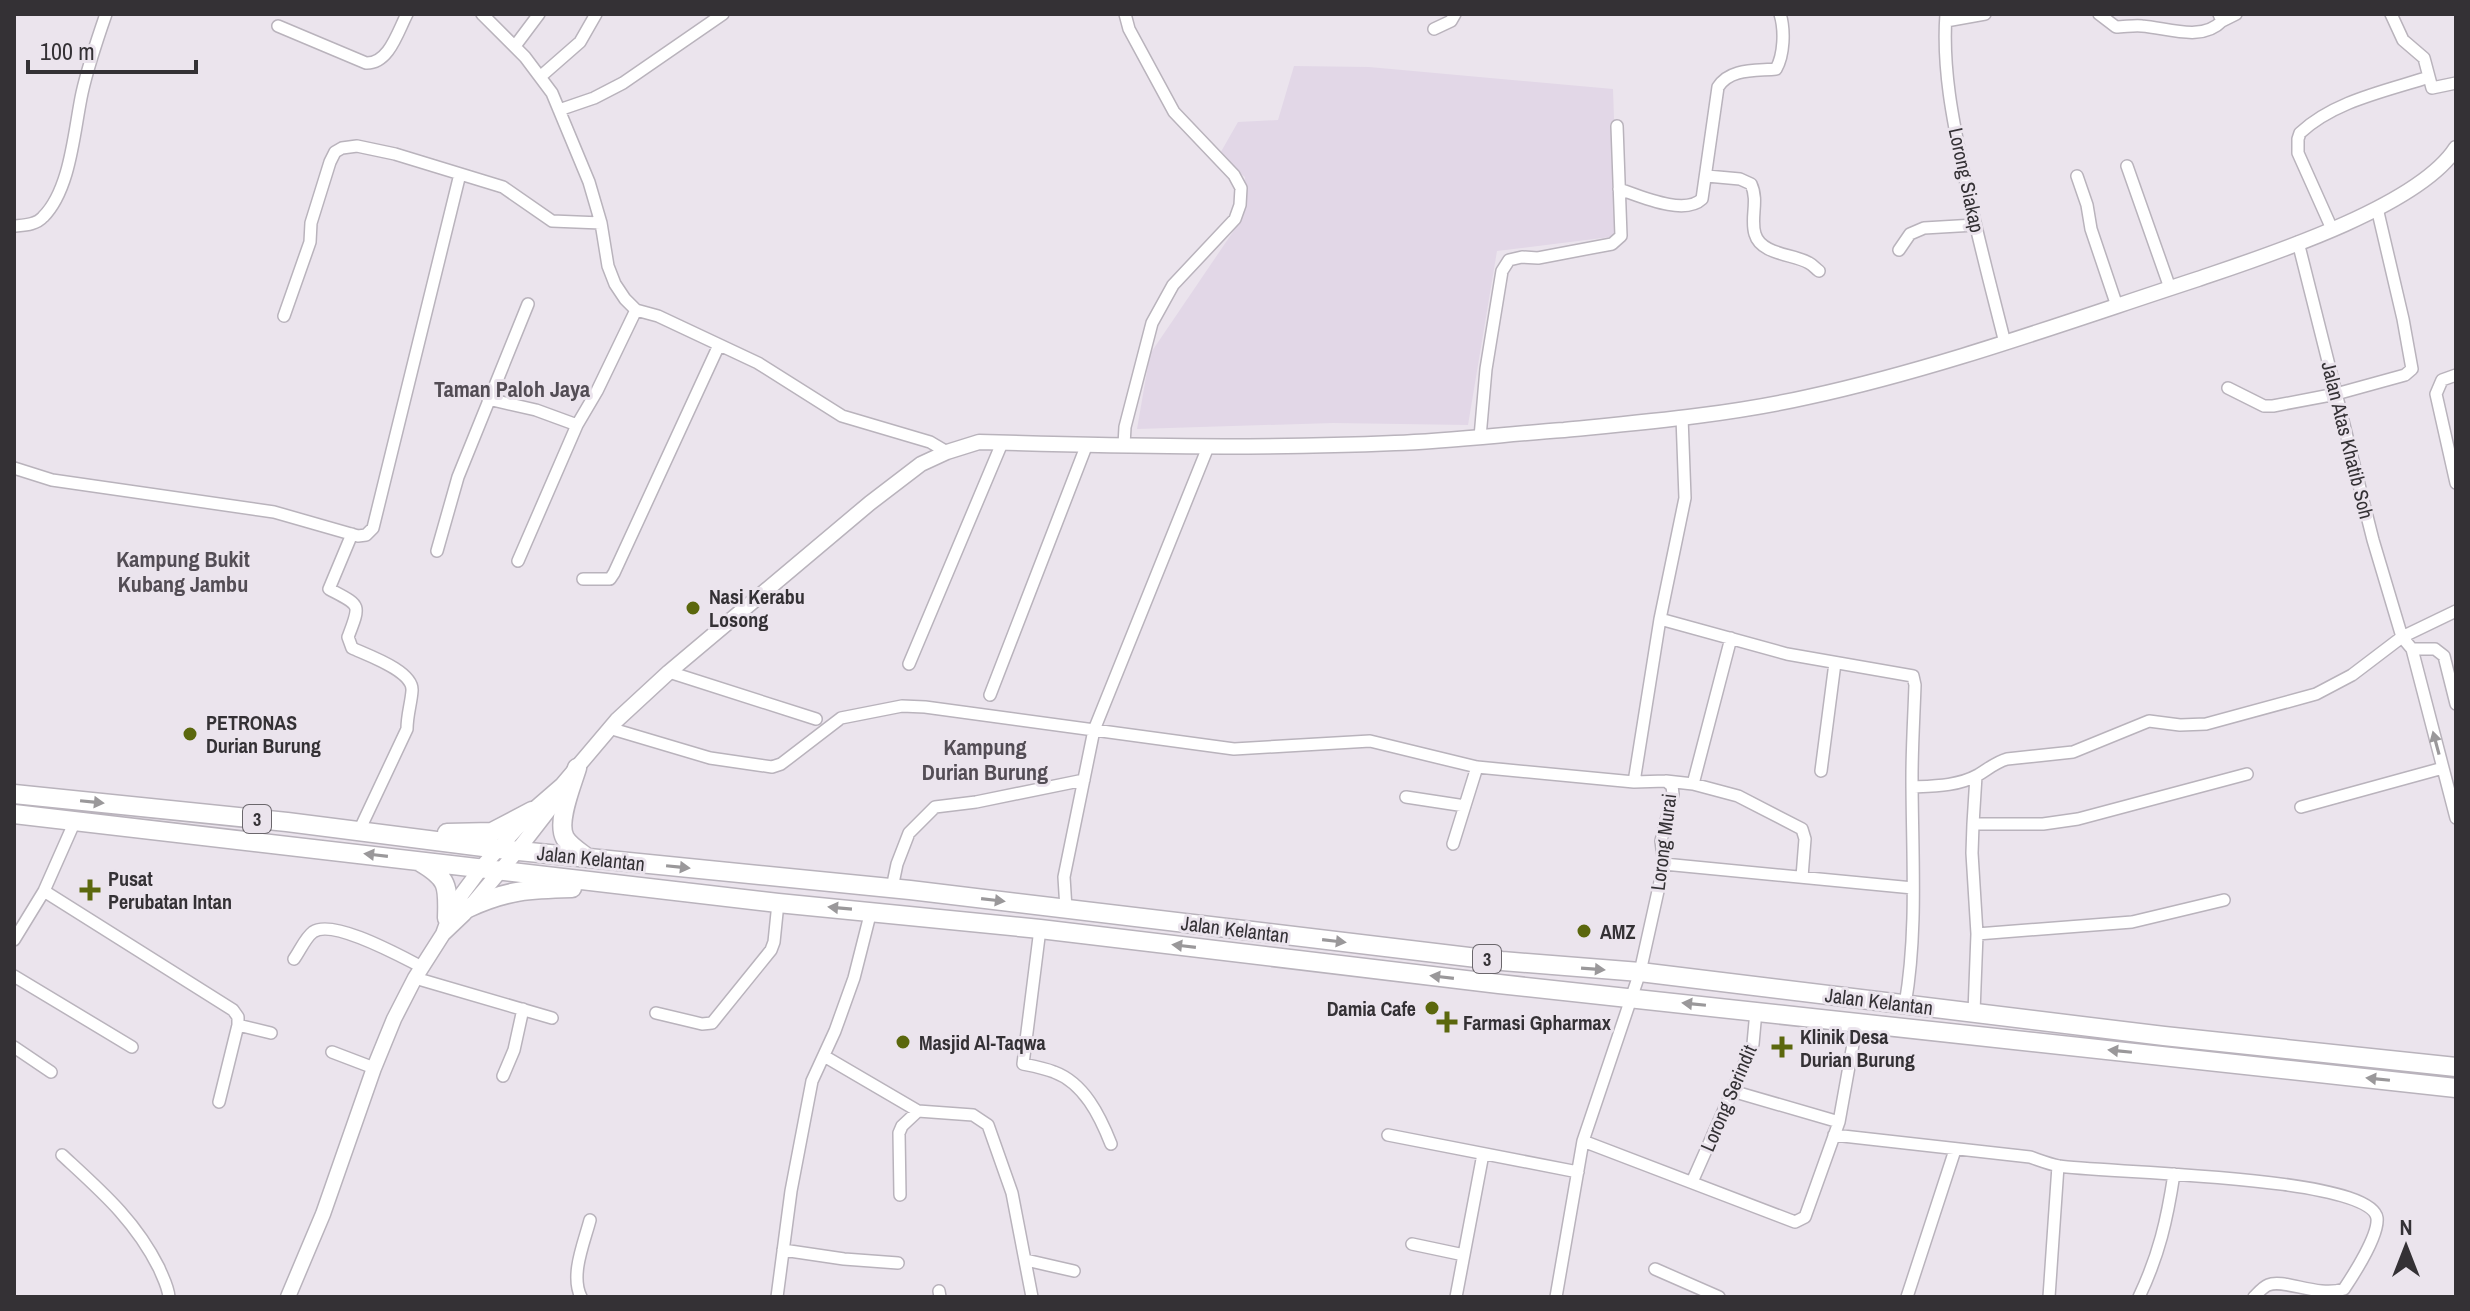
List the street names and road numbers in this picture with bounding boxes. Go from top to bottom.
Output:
street label: Lorong Siakap [1943,125,1991,235]
street label: Jalan Atas Khatib Soh [2315,358,2381,522]
street label: Lorong Murai [1644,792,1682,892]
road number: 3 [243,805,271,833]
street label: Jalan Kelantan [536,839,646,877]
street label: Jalan Kelantan [1180,909,1290,949]
road number: 3 [1473,945,1501,973]
street label: Jalan Kelantan [1824,981,1934,1021]
street label: Lorong Serindit [1693,1040,1763,1155]

